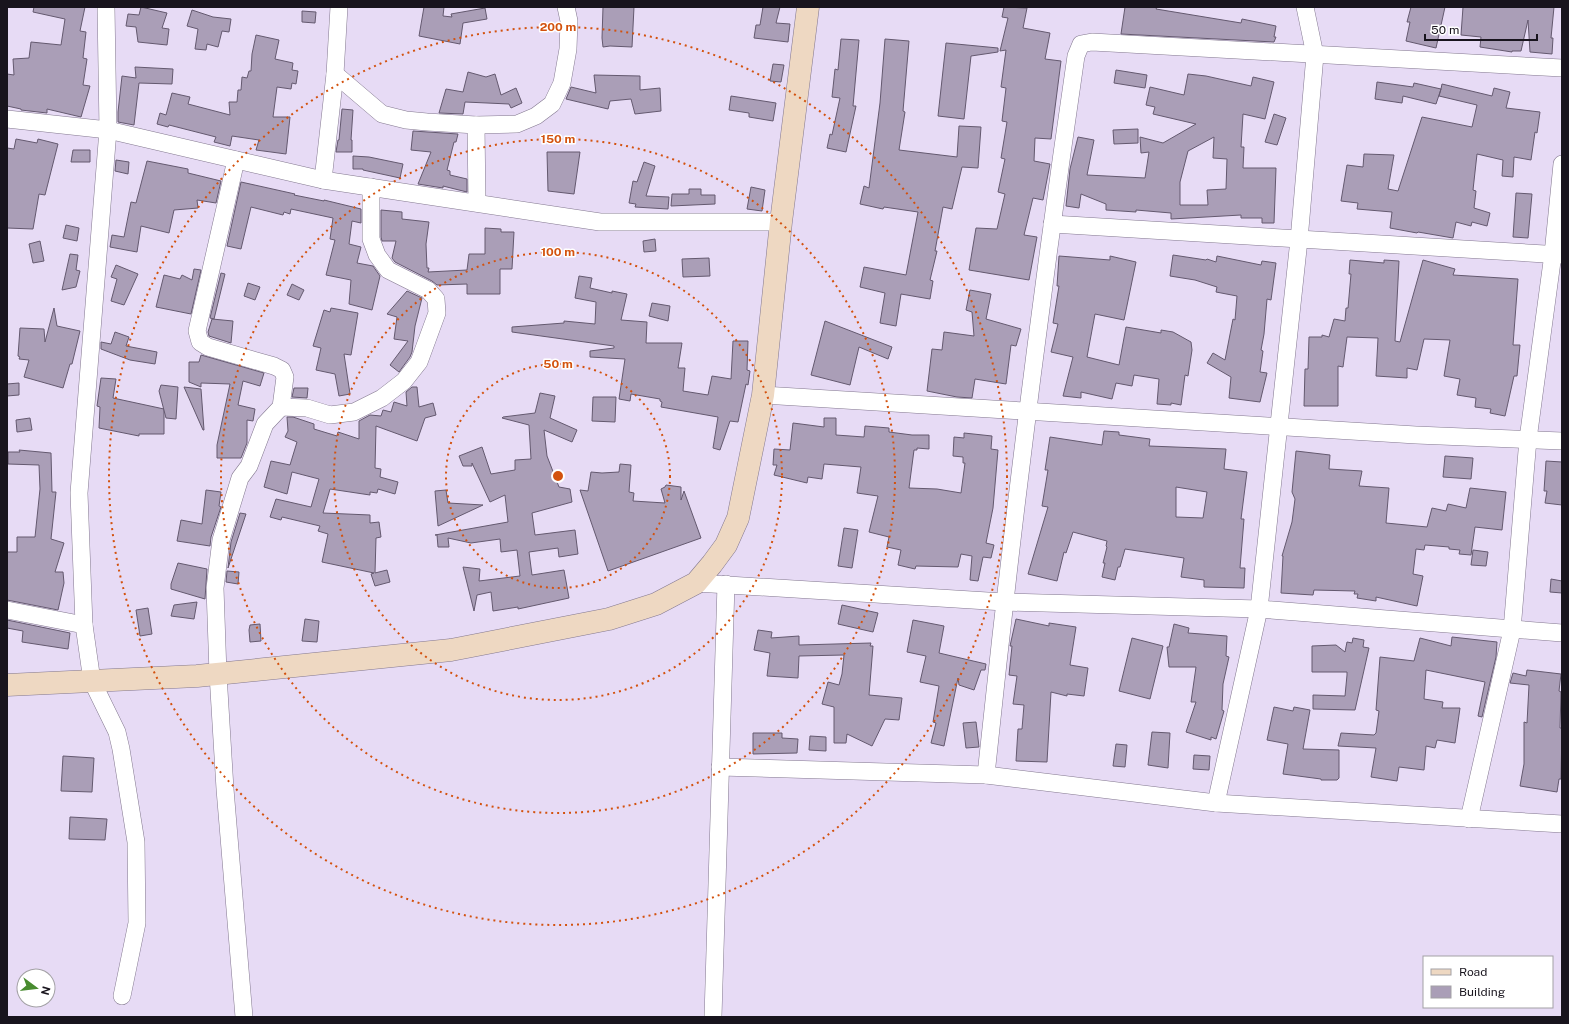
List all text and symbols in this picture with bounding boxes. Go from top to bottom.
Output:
scale bar [1425,16,1537,42]
text: 200 m [540,20,576,34]
text: 50 m [1431,23,1459,37]
text: 150 m [541,132,575,146]
text: 100 m [541,245,575,259]
text: 50 m [543,357,573,371]
centre of rings [551,469,565,483]
legend [1423,956,1553,1008]
text: Road [1459,965,1487,979]
north arrow [16,968,56,1008]
text: N [39,985,53,996]
text: Building [1459,985,1505,999]

